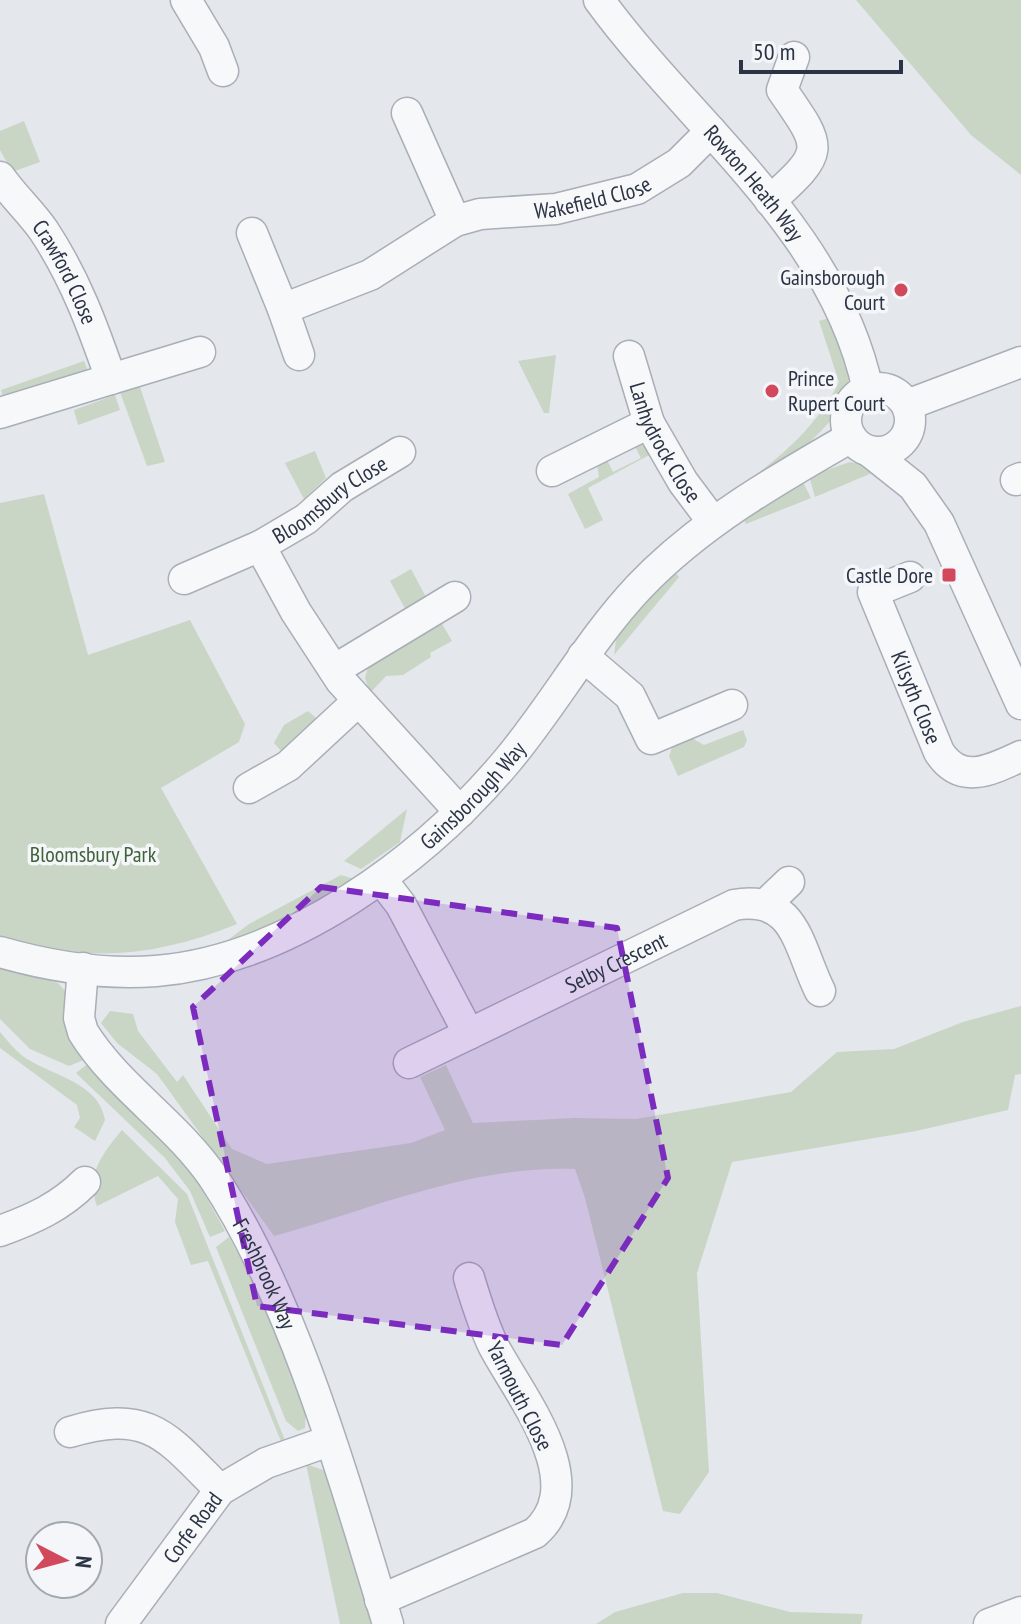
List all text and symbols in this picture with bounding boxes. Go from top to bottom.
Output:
scale bar [741,24,901,74]
text: 50 m [753,36,795,67]
street label: Rowton Heath Way [698,119,811,247]
street label: Wakefield Close [533,170,656,224]
street label: Crawford Close [26,214,104,328]
place label: Gainsborough Court [780,263,885,316]
marker: Gainsborough Court [892,281,910,299]
place label: Prince Rupert Court [788,364,885,417]
street label: Lanhydrock Close [624,379,707,508]
marker: Prince Rupert Court [763,382,781,400]
street label: Bloomsbury Close [267,449,392,550]
place label: Castle Dore [846,561,933,589]
marker: Castle Dore [940,566,958,584]
street label: Kilsyth Close [885,647,948,748]
street label: Gainsborough Way [414,735,532,856]
park label: Bloomsbury Park [30,840,157,868]
street label: Selby Crescent [560,926,671,999]
street label: Freshbrook Way [227,1213,303,1334]
street label: Yarmouth Close [481,1337,559,1455]
street label: Corfe Road [157,1486,228,1569]
north arrow [24,1520,104,1600]
text: N [69,1555,98,1569]

